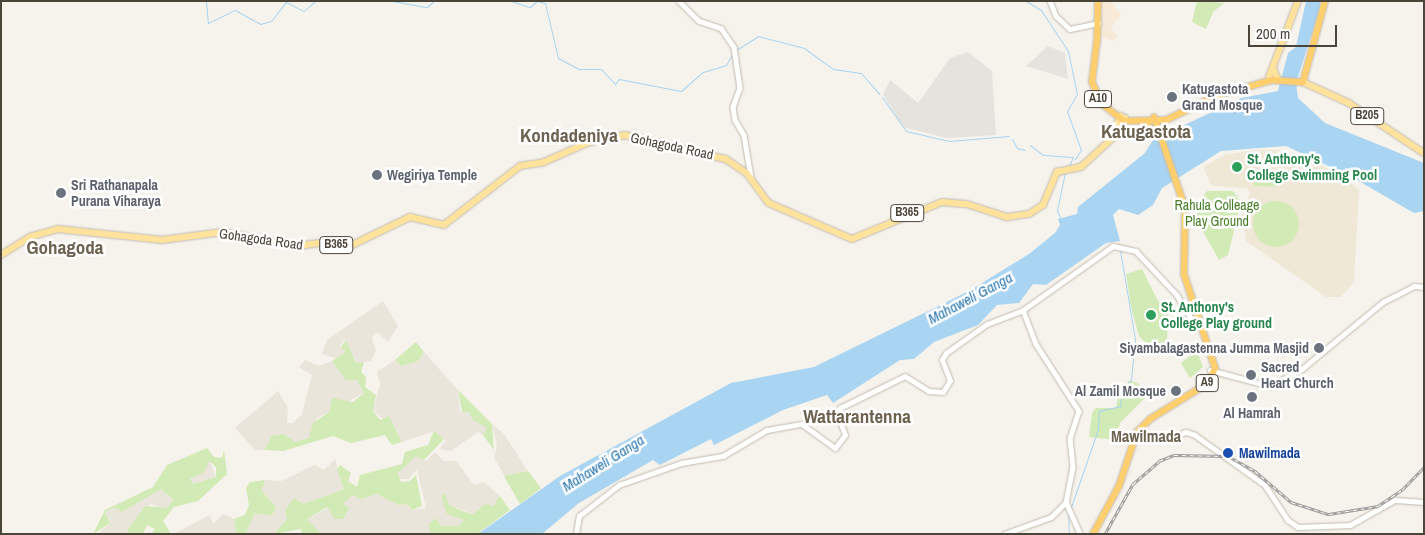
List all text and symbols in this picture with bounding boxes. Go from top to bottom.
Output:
scale bar [1250,15,1339,47]
text: 200 m [1256,23,1290,44]
place label: Katugastota Grand Mosque [1182,81,1262,114]
road number: A10 [1083,90,1113,108]
marker: Katugastota Grand Mosque [1166,91,1178,103]
road number: B205 [1350,106,1384,125]
district label: Katugastota [1101,121,1191,143]
district label: Kondadeniya [520,125,618,147]
street label: Gohagoda Road [629,129,715,163]
place label: St. Anthony's College Swimming Pool [1247,151,1377,184]
marker: St. Anthony's College Swimming Pool [1231,161,1243,173]
place label: Wegiriya Temple [387,167,477,183]
marker: Wegiriya Temple [371,169,383,181]
place label: Sri Rathanapala Purana Viharaya [71,177,161,210]
marker: Sri Rathanapala Purana Viharaya [55,187,67,199]
park label: Rahula Colleage Play Ground [1175,197,1259,230]
road number: B365 [890,204,924,222]
street label: Gohagoda Road [218,225,304,253]
road number: B365 [318,236,354,254]
district label: Gohagoda [26,237,104,259]
water label: Mahaweli Ganga [925,268,1015,328]
place label: St. Anthony's College Play ground [1161,299,1272,332]
marker: St. Anthony's College Play ground [1145,309,1157,321]
place label: Siyambalagastenna Jumma Masjid [1119,340,1309,356]
marker: Siyambalagastenna Jumma Masjid [1313,342,1325,354]
place label: Sacred Heart Church [1261,359,1334,392]
marker: Sacred Heart Church [1245,369,1257,381]
road number: A9 [1194,373,1220,392]
place label: Al Zamil Mosque [1075,383,1166,399]
marker: Al Zamil Mosque [1170,385,1182,397]
marker: Al Hamrah [1246,391,1258,403]
place label: Al Hamrah [1223,405,1281,421]
district label: Wattarantenna [803,406,911,428]
district label: Mawilmada [1111,426,1181,446]
water label: Mahaweli Ganga [559,431,647,495]
place label: Mawilmada [1239,445,1300,461]
marker: Mawilmada [1221,446,1235,460]

